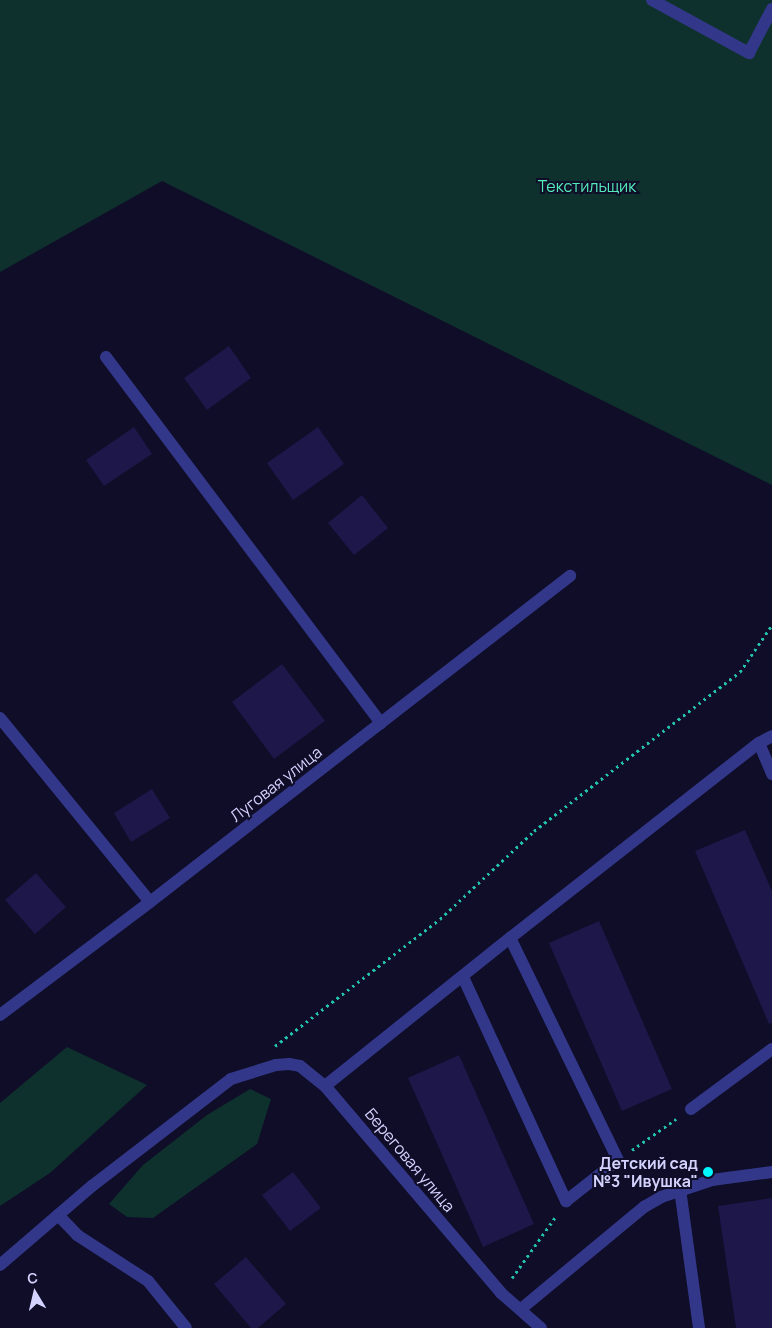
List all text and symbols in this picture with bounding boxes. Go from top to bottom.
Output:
park label: Текстильщик [538,176,636,196]
street label: Луговая улица [226,742,326,826]
street label: Береговая улица [361,1104,459,1216]
place label: Детский сад №3 "Ивушка" [593,1153,698,1191]
marker: Детский сад №3 "Ивушка" [702,1166,714,1178]
text: С [26,1267,39,1288]
north arrow [10,1268,60,1318]

